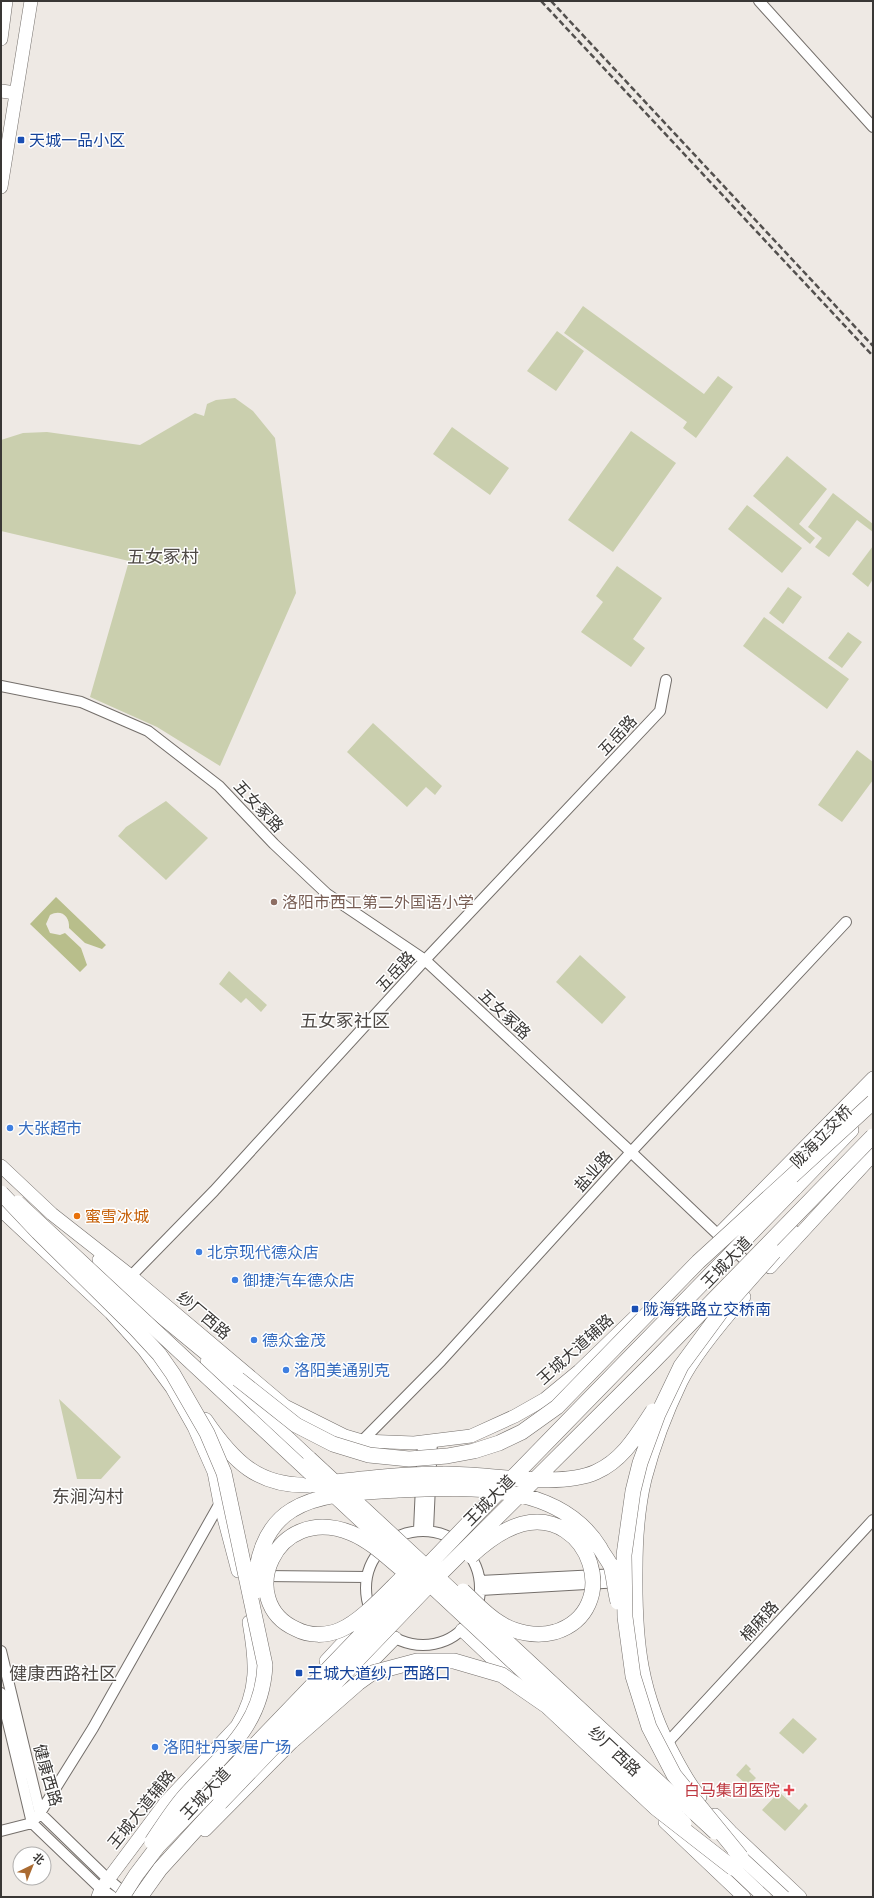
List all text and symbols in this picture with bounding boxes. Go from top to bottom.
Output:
place label: 天城一品小区 [29,131,125,150]
marker: 天城一品小区 [16,135,26,145]
district label: 五女冢村 [127,546,199,568]
street label: 五岳路 [594,711,641,759]
street label: 五女冢路 [230,776,287,836]
place label: 洛阳市西工第二外国语小学 [282,893,474,912]
marker: 洛阳市西工第二外国语小学 [269,897,279,907]
street label: 五岳路 [372,947,419,995]
street label: 五女冢路 [475,986,535,1043]
district label: 五女冢社区 [300,1010,390,1032]
street label: 陇海立交桥 [787,1101,856,1172]
place label: 大张超市 [18,1119,82,1138]
marker: 大张超市 [5,1123,15,1133]
street label: 盐业路 [570,1147,616,1196]
place label: 蜜雪冰城 [85,1207,149,1226]
marker: 蜜雪冰城 [72,1211,82,1221]
street label: 王城大道 [697,1233,755,1292]
place label: 北京现代德众店 [207,1243,319,1262]
marker: 北京现代德众店 [194,1247,204,1257]
place label: 御捷汽车德众店 [243,1271,355,1290]
marker: 御捷汽车德众店 [230,1275,240,1285]
street label: 纱厂西路 [173,1288,234,1343]
place label: 陇海铁路立交桥南 [643,1300,771,1319]
marker: 陇海铁路立交桥南 [630,1304,640,1314]
street label: 王城大道辅路 [533,1310,617,1389]
place label: 德众金茂 [262,1331,326,1350]
marker: 德众金茂 [249,1335,259,1345]
place label: 洛阳美通别克 [294,1361,390,1380]
marker: 洛阳美通别克 [281,1365,291,1375]
street label: 王城大道 [460,1471,519,1530]
district label: 东涧沟村 [52,1486,124,1508]
street label: 棉麻路 [736,1597,782,1646]
district label: 健康西路社区 [9,1663,117,1685]
place label: 王城大道纱厂西路口 [307,1664,451,1683]
marker: 王城大道纱厂西路口 [294,1668,304,1678]
street label: 纱厂西路 [585,1723,645,1780]
place label: 洛阳牡丹家居广场 [163,1738,291,1757]
street label: 健康西路 [30,1742,65,1809]
marker: 洛阳牡丹家居广场 [150,1742,160,1752]
street label: 王城大道 [177,1763,234,1823]
street label: 王城大道辅路 [104,1766,179,1853]
place label: 白马集团医院 [684,1781,780,1800]
marker: 白马集团医院 [783,1784,795,1796]
north arrow [12,1846,52,1886]
text: 北 [30,1851,47,1868]

